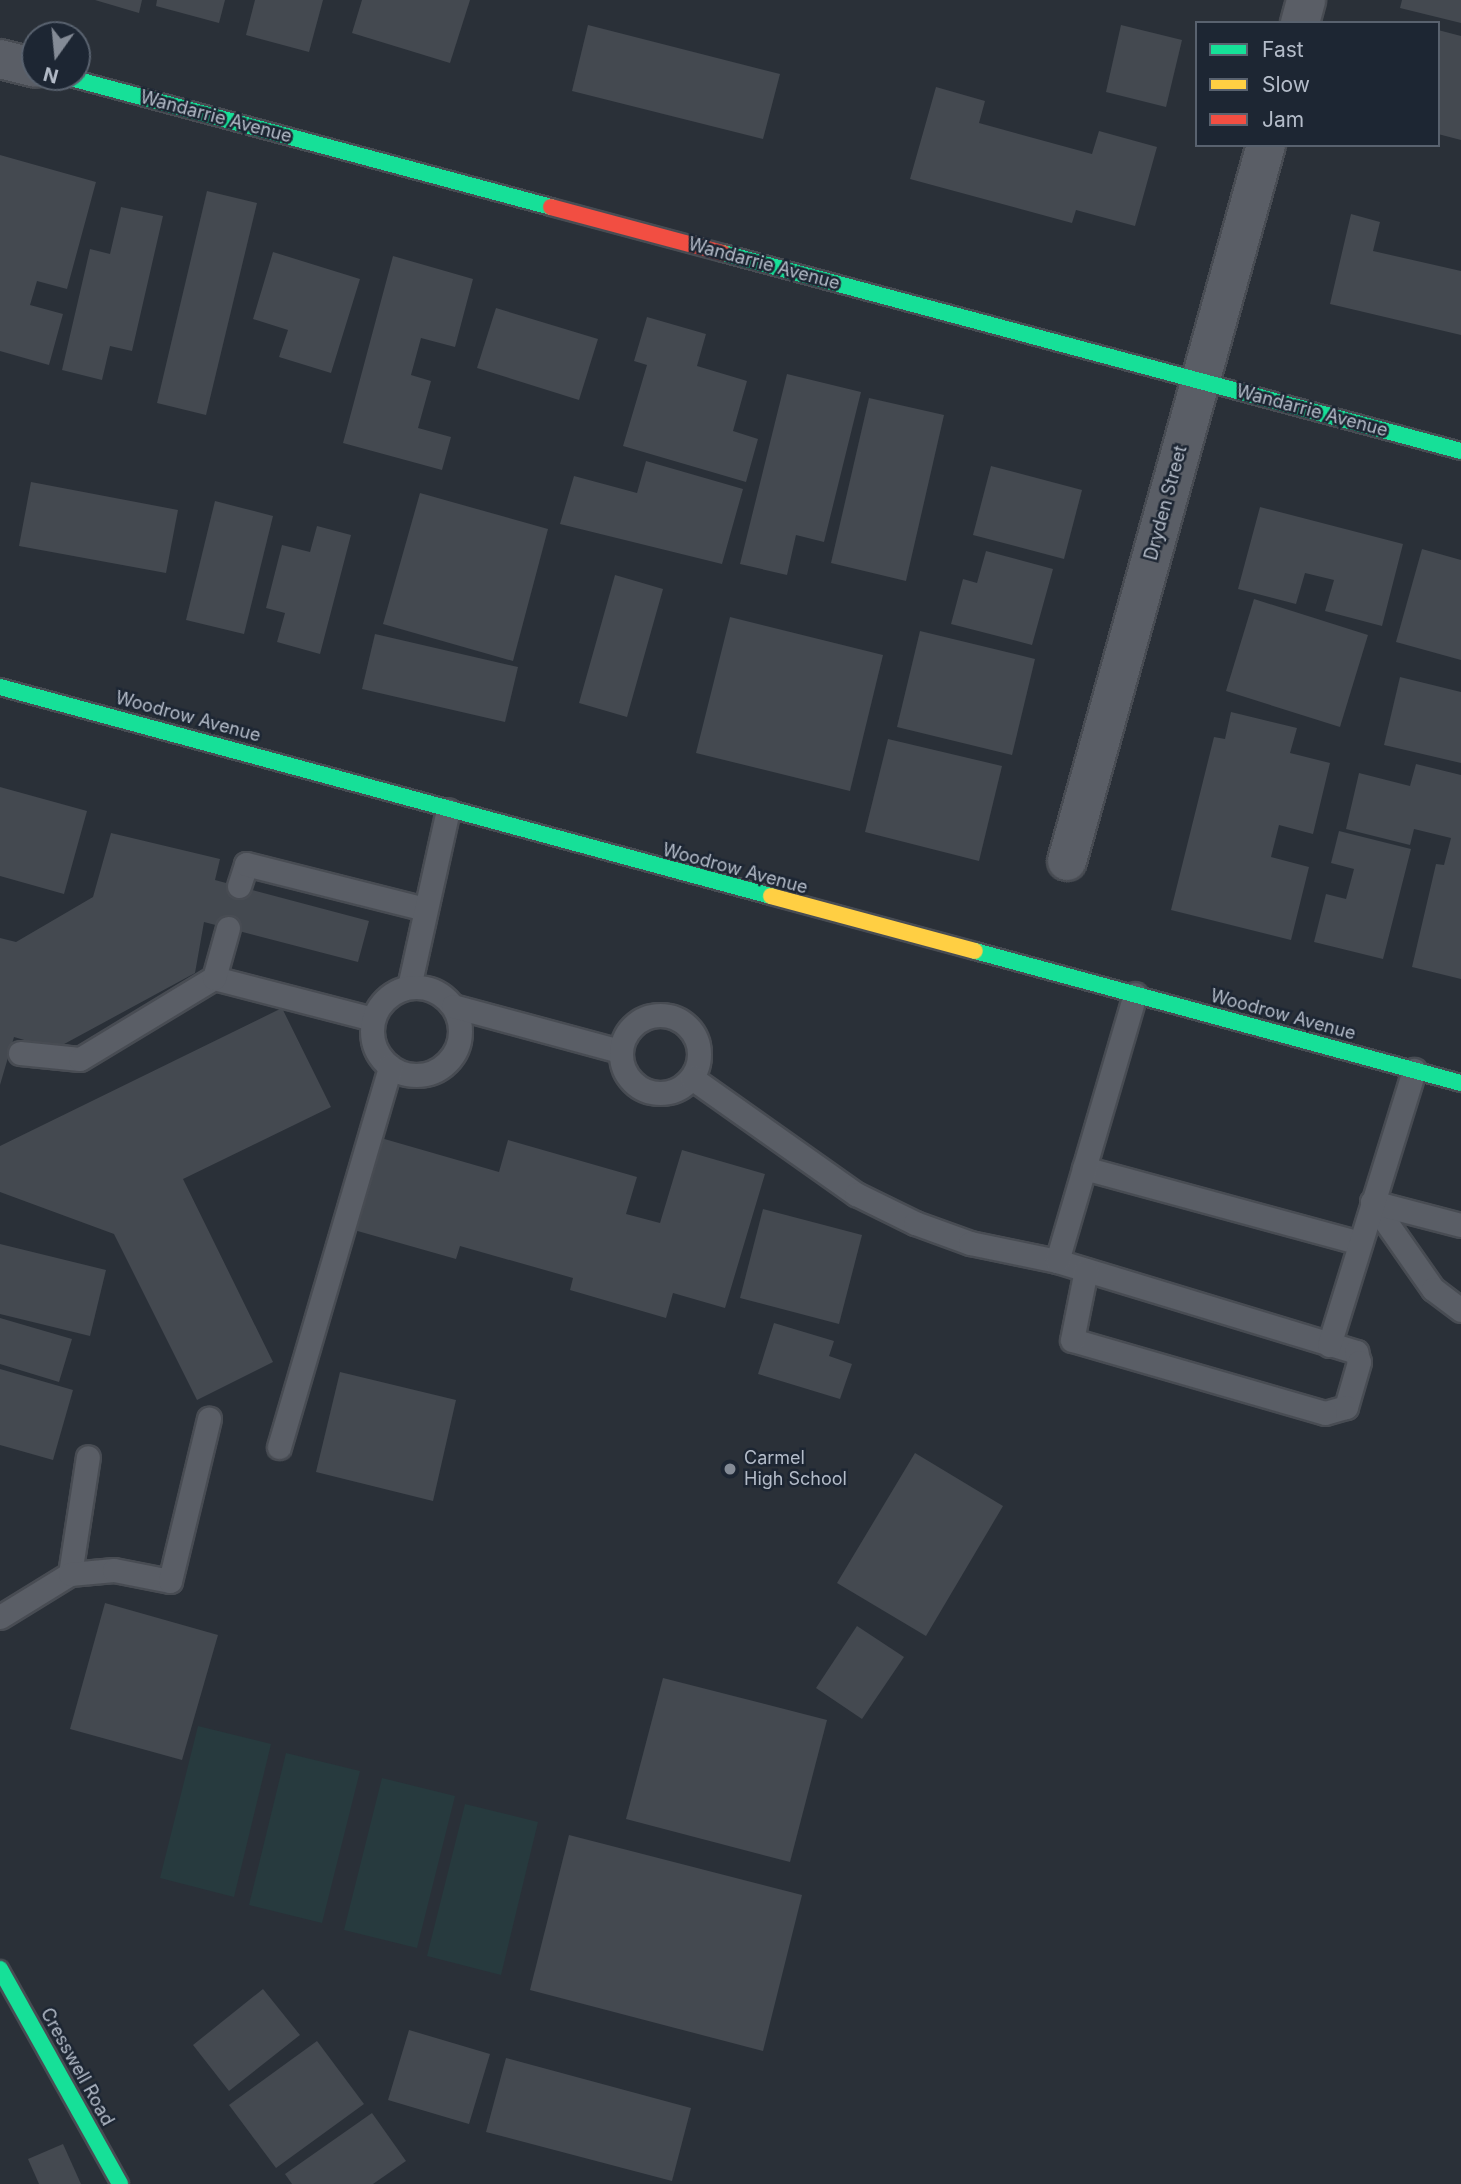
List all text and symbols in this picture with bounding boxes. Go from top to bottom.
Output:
north arrow [21,21,91,91]
legend [1195,21,1440,147]
text: Fast [1262,37,1304,62]
text: N [41,62,61,88]
text: Slow [1262,72,1310,97]
street label: Wandarrie Avenue [138,86,294,148]
text: Jam [1262,107,1304,132]
street label: Wandarrie Avenue [686,233,842,295]
street label: Wandarrie Avenue [1234,380,1390,442]
street label: Dryden Street [1140,443,1192,563]
street label: Woodrow Avenue [113,687,263,747]
street label: Woodrow Avenue [660,839,810,899]
street label: Woodrow Avenue [1208,985,1358,1045]
place label: Carmel High School [744,1448,847,1490]
marker: Carmel High School [722,1461,738,1477]
street label: Cresswell Road [36,2004,118,2130]

